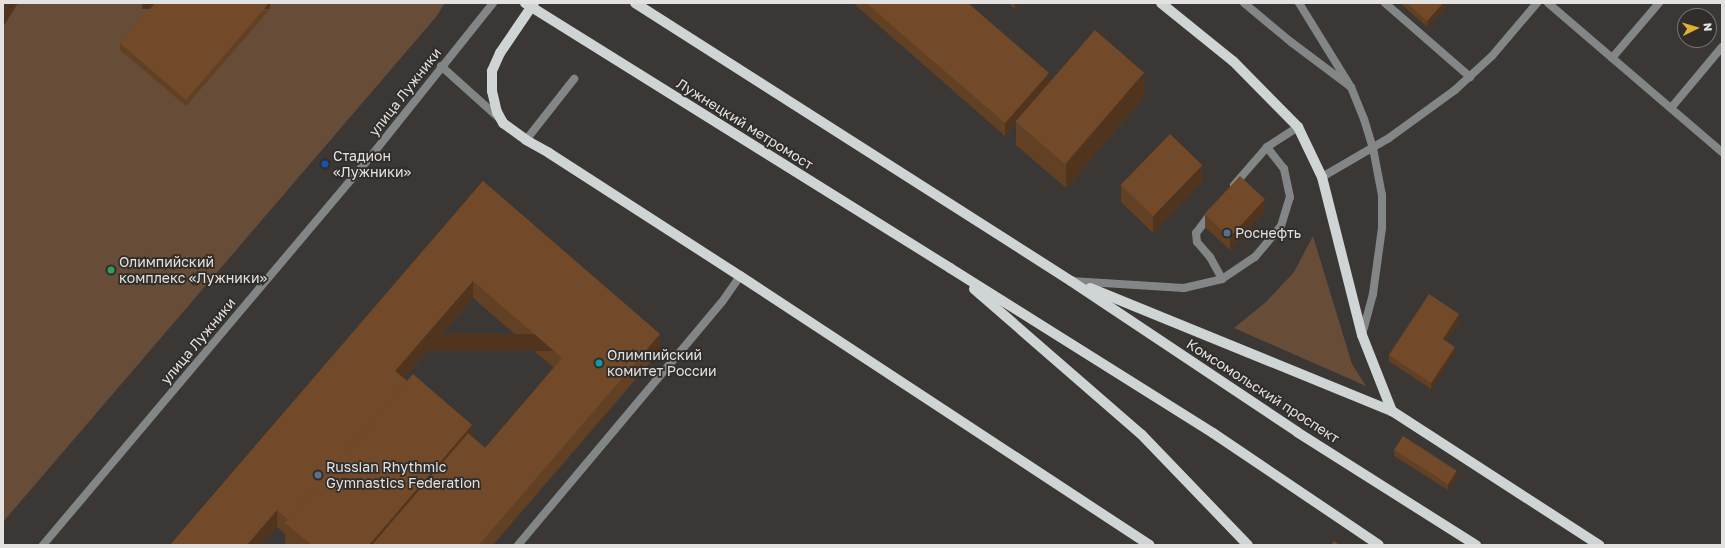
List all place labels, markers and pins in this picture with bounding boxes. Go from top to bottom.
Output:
place label: Стадион «Лужники» [333,148,411,180]
marker: Стадион «Лужники» [320,159,330,169]
place label: Роснефть [1235,225,1301,241]
marker: Роснефть [1222,228,1232,238]
place label: Олимпийский комплекс «Лужники» [119,254,267,286]
marker: Олимпийский комплекс «Лужники» [106,265,116,275]
place label: Олимпийский комитет России [607,347,717,380]
marker: Олимпийский комитет России [594,358,604,368]
place label: Russian Rhythmic Gymnastics Federation [326,459,480,492]
marker: Russian Rhythmic Gymnastics Federation [313,470,323,480]

